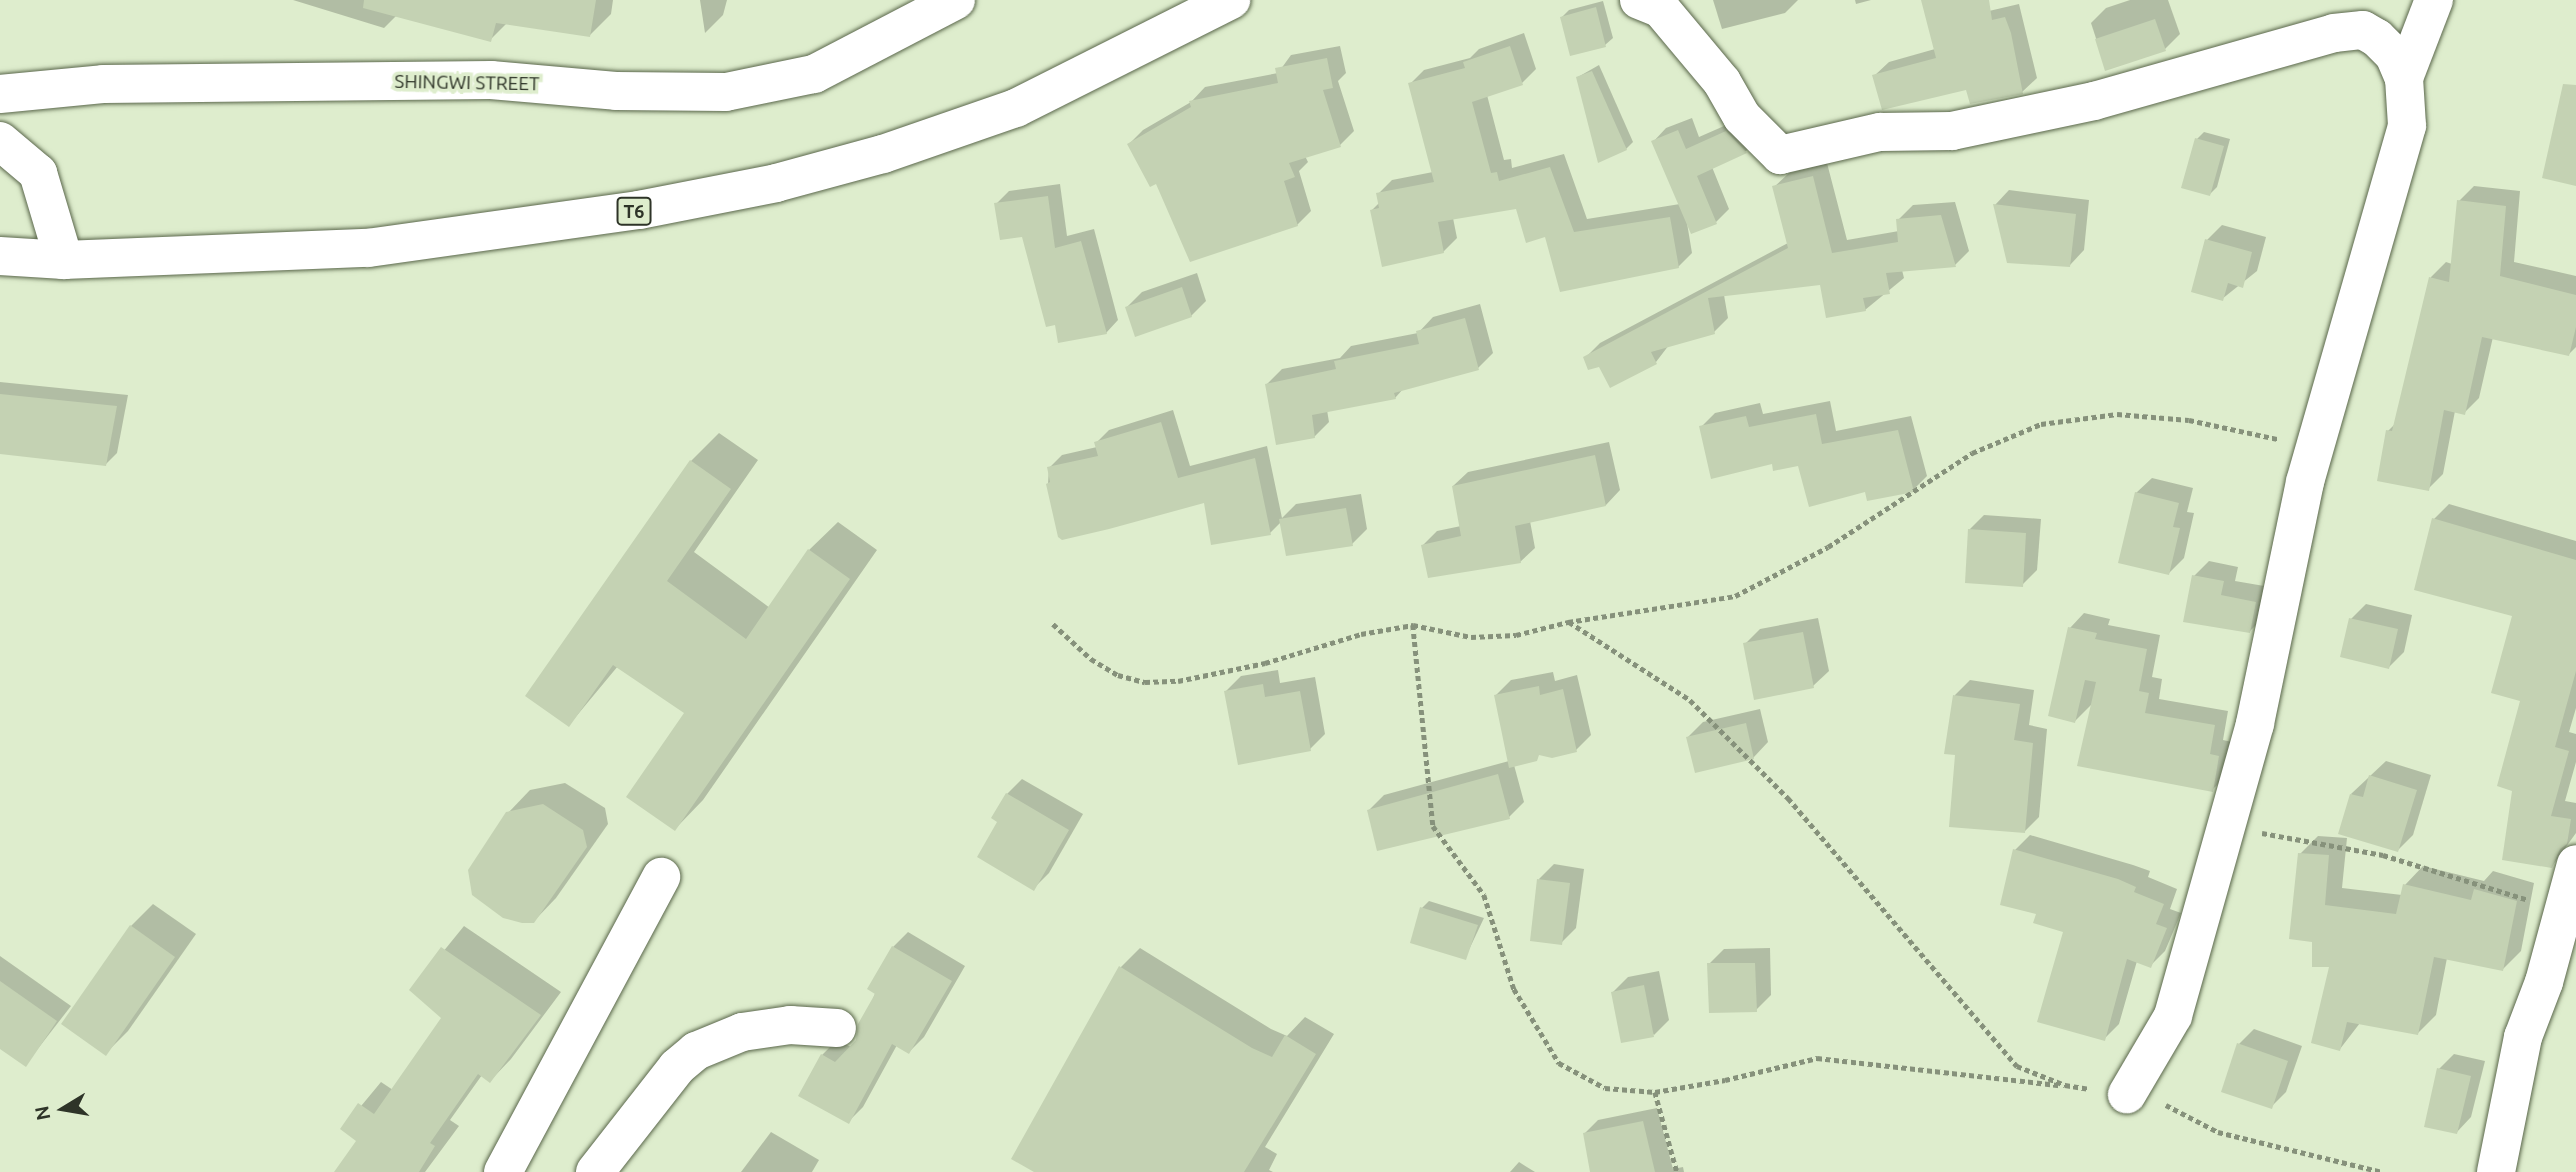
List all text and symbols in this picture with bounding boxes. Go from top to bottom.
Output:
street label: SHINGWI STREET [394,70,540,96]
road number: T6 [616,196,652,226]
north arrow [28,1074,98,1144]
text: N [30,1104,55,1122]

